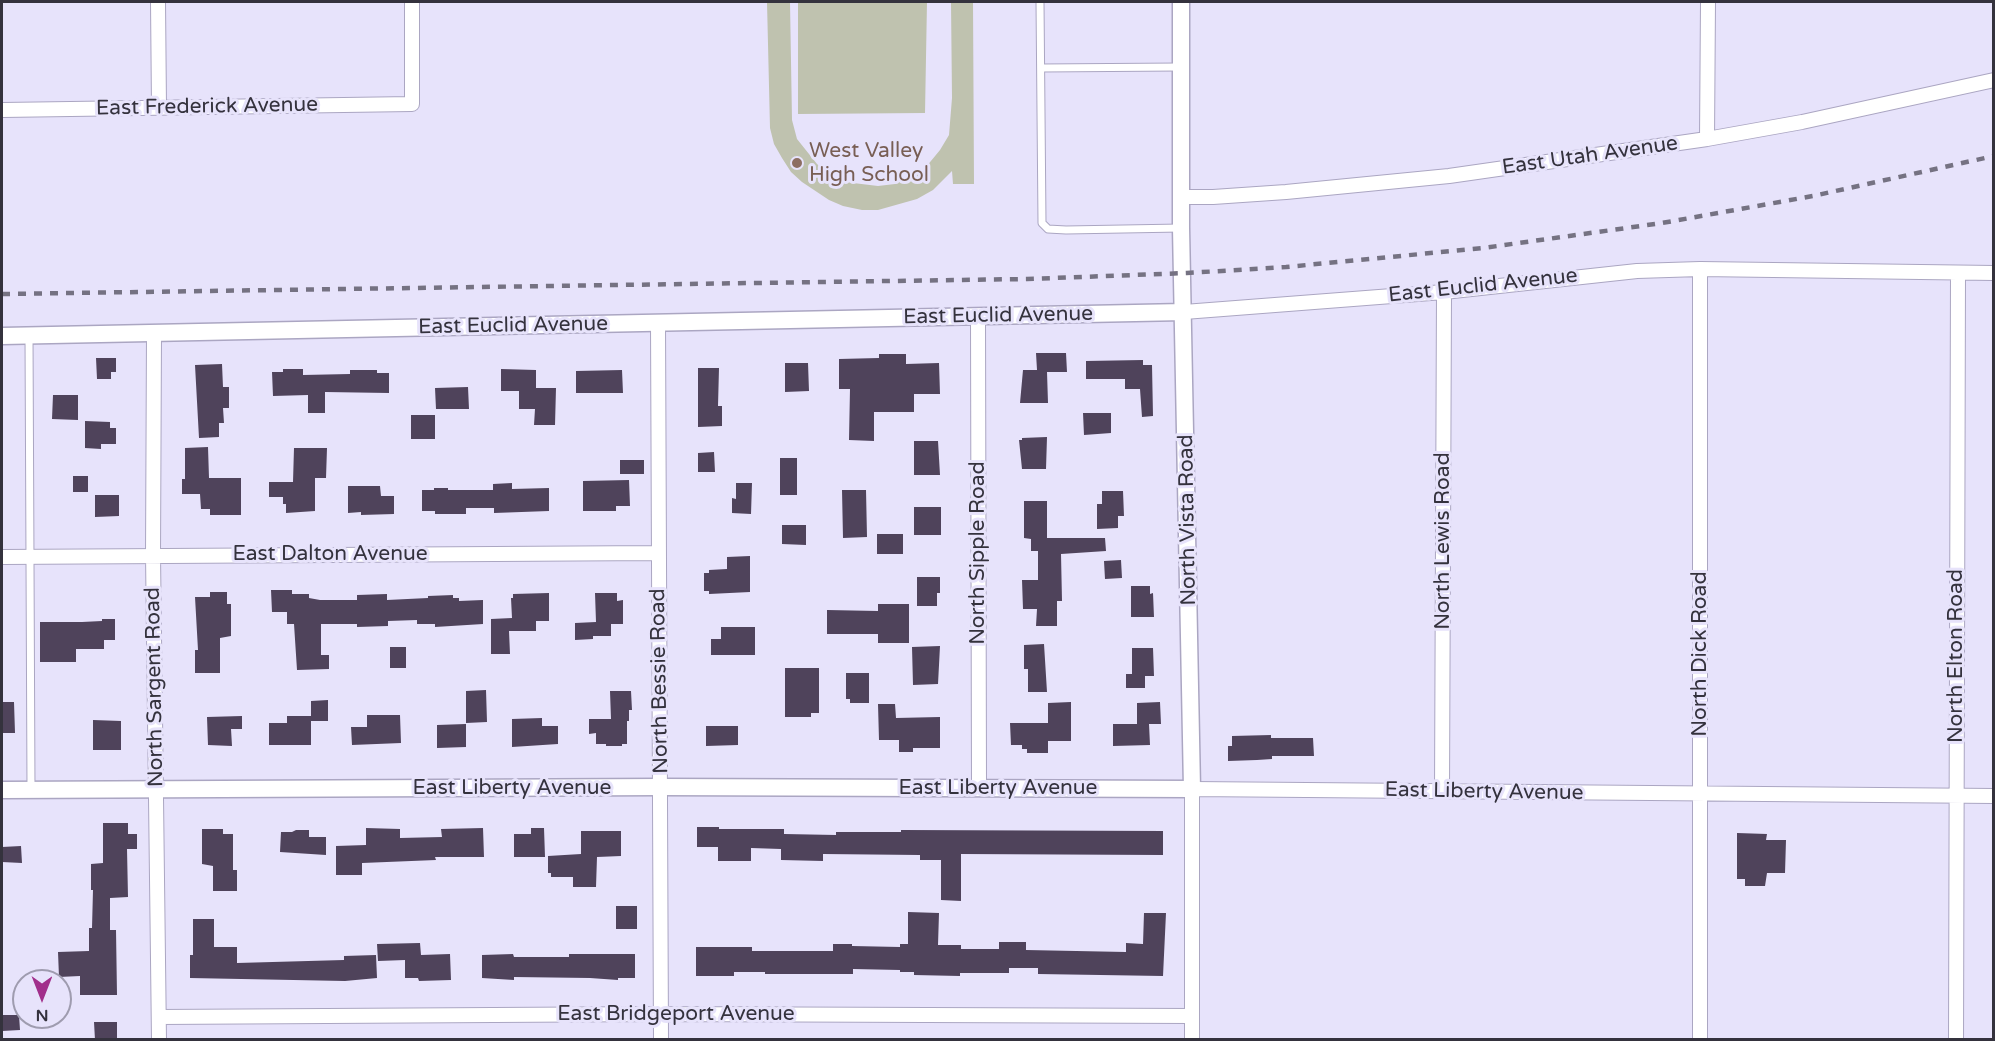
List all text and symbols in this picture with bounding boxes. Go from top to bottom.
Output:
street label: East Frederick Avenue [96,92,318,122]
street label: East Utah Avenue [1500,131,1680,181]
place label: West Valley High School [809,138,929,188]
marker: West Valley High School [790,156,804,170]
street label: East Euclid Avenue [1387,264,1579,308]
street label: East Euclid Avenue [903,302,1093,330]
street label: East Euclid Avenue [418,312,608,340]
street label: North Vista Road [1174,434,1202,606]
street label: North Lewis Road [1430,452,1456,630]
street label: North Sipple Road [965,461,991,645]
street label: East Dalton Avenue [232,541,428,567]
street label: North Elton Road [1943,569,1969,743]
street label: North Dick Road [1687,571,1713,737]
street label: North Sargent Road [141,587,169,787]
street label: North Bessie Road [646,588,674,774]
street label: East Liberty Avenue [413,775,611,801]
street label: East Liberty Avenue [899,775,1097,801]
street label: East Liberty Avenue [1384,778,1584,806]
north arrow [12,969,72,1029]
street label: East Bridgeport Avenue [557,1001,795,1027]
text: N [36,1005,48,1025]

